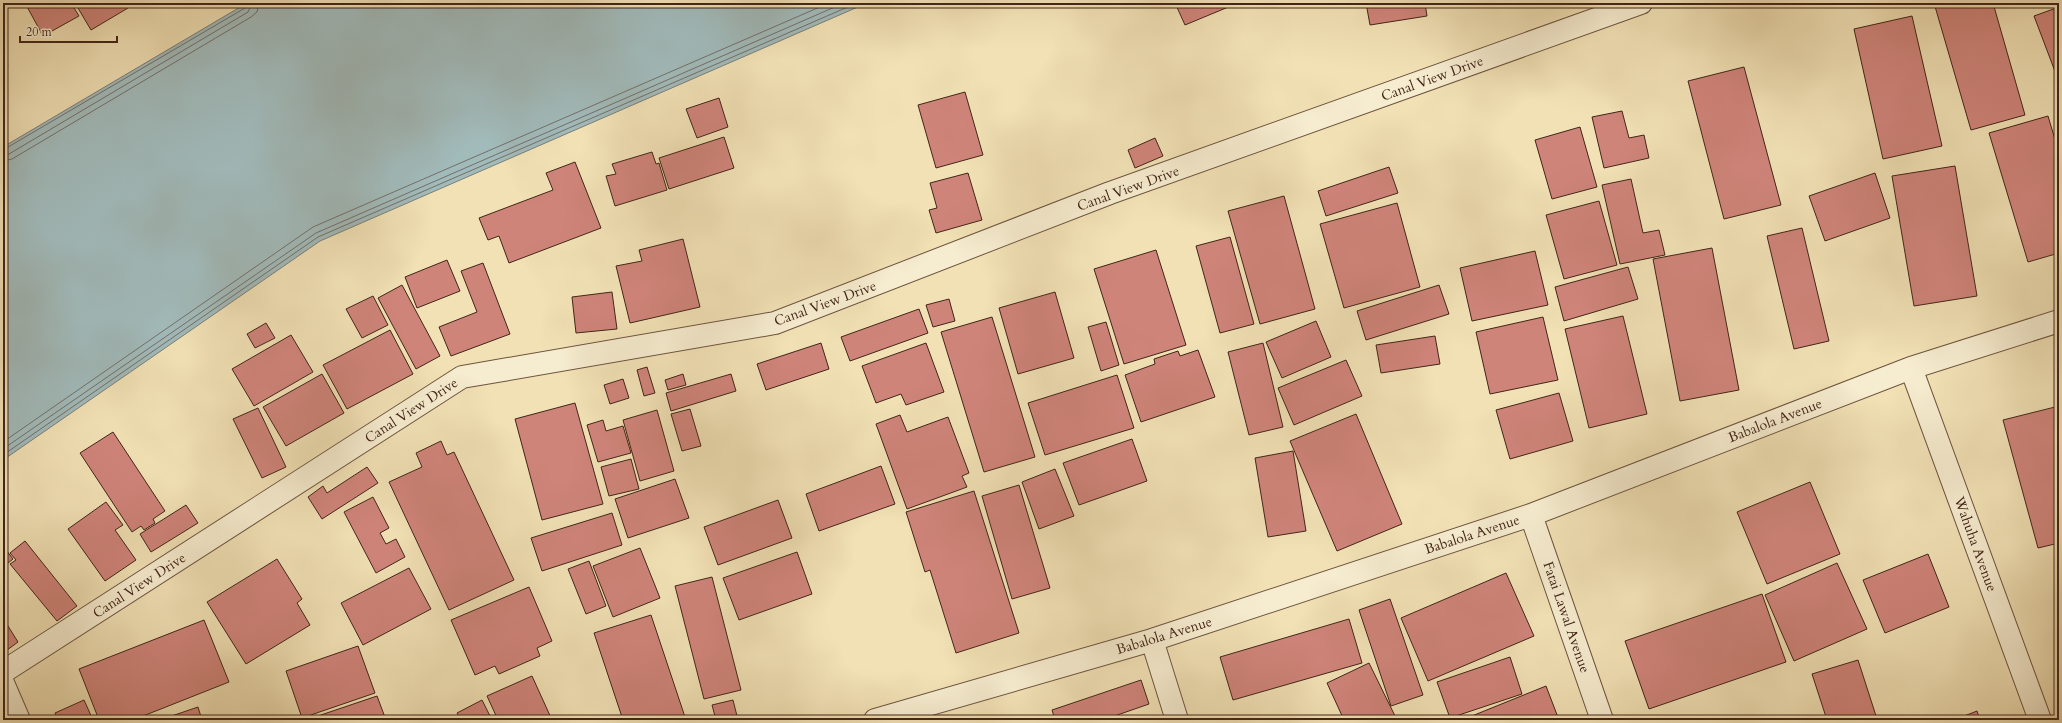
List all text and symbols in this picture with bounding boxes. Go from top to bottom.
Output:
scale bar [20,18,117,44]
text: 20 m [26,24,53,40]
street label: Canal View Drive [1378,51,1486,106]
street label: Canal View Drive [1074,161,1182,216]
street label: Canal View Drive [771,276,879,331]
street label: Canal View Drive [361,373,462,448]
street label: Babalola Avenue [1726,394,1825,447]
street label: Wahuha Avenue [1949,493,2002,594]
street label: Babalola Avenue [1422,510,1522,559]
street label: Canal View Drive [89,548,190,623]
street label: Fatai Lawal Avenue [1539,559,1595,675]
street label: Babalola Avenue [1114,612,1214,659]

